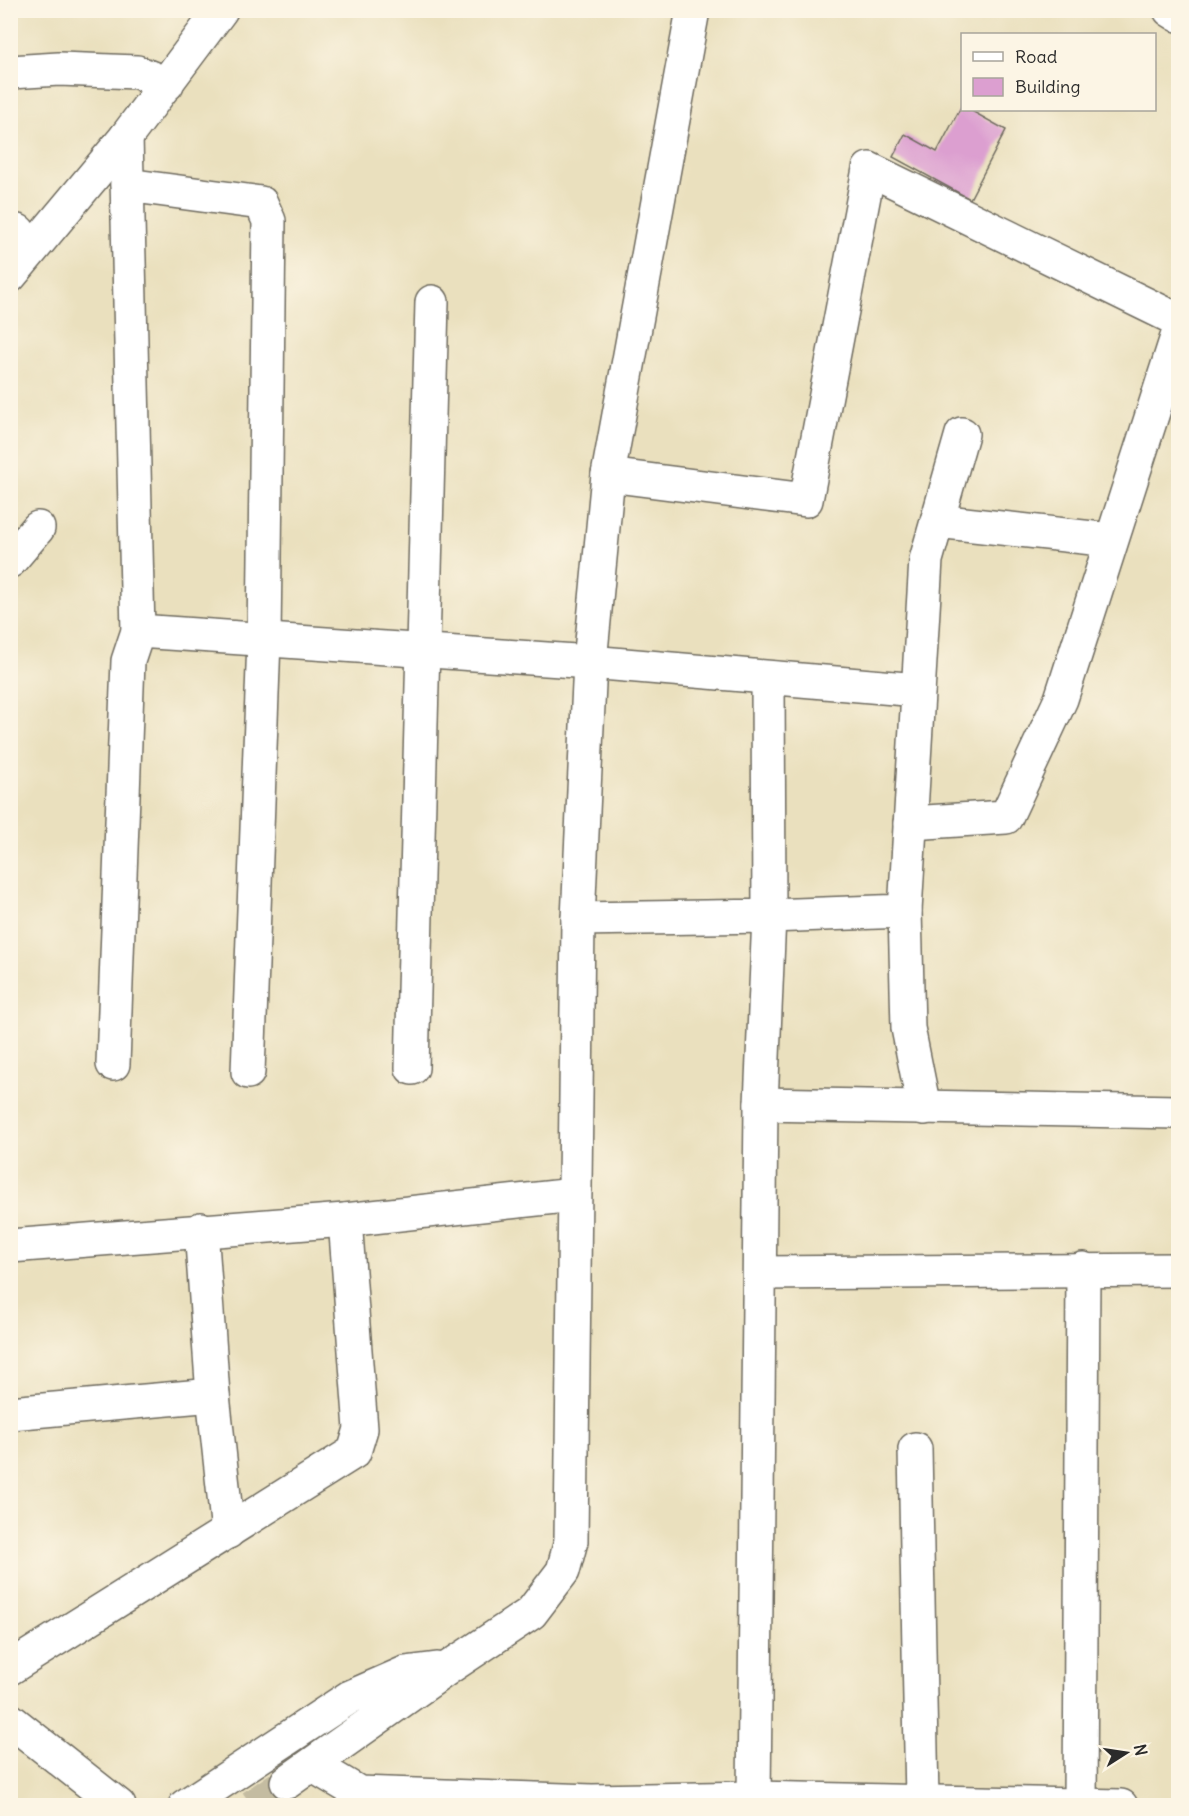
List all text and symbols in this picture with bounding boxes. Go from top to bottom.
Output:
legend [961,33,1156,111]
text: Road [1015,45,1058,68]
text: Building [1015,75,1080,98]
north arrow [1096,1723,1156,1783]
text: N [1130,1742,1152,1757]

